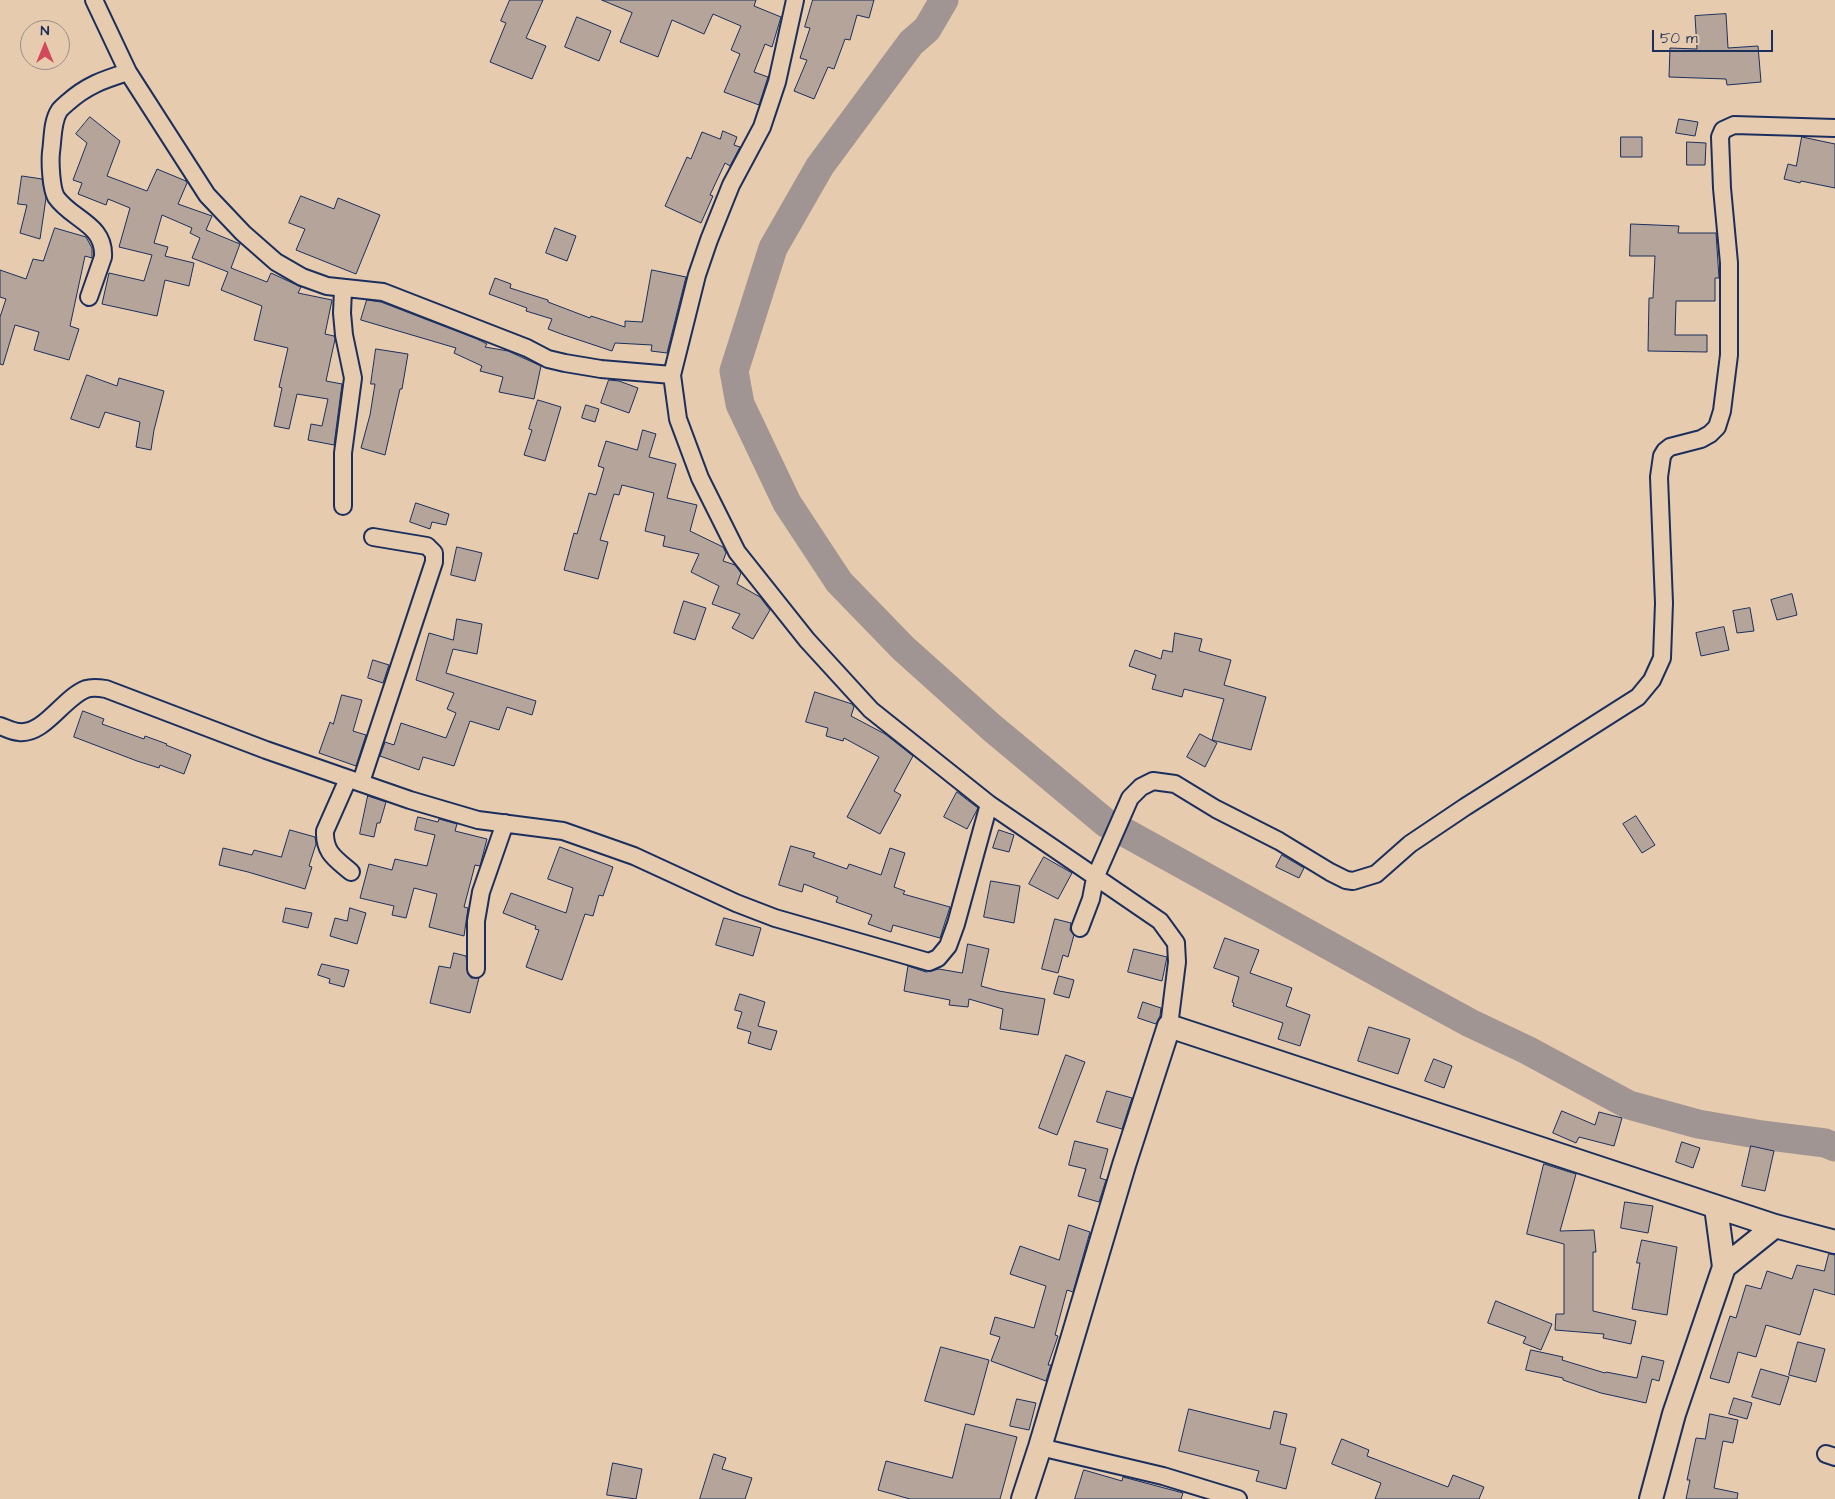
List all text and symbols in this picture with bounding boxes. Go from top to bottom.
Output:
north arrow [20,20,70,70]
scale bar [1655,20,1776,52]
text: N [41,21,49,41]
text: 50 m [1660,28,1698,49]

